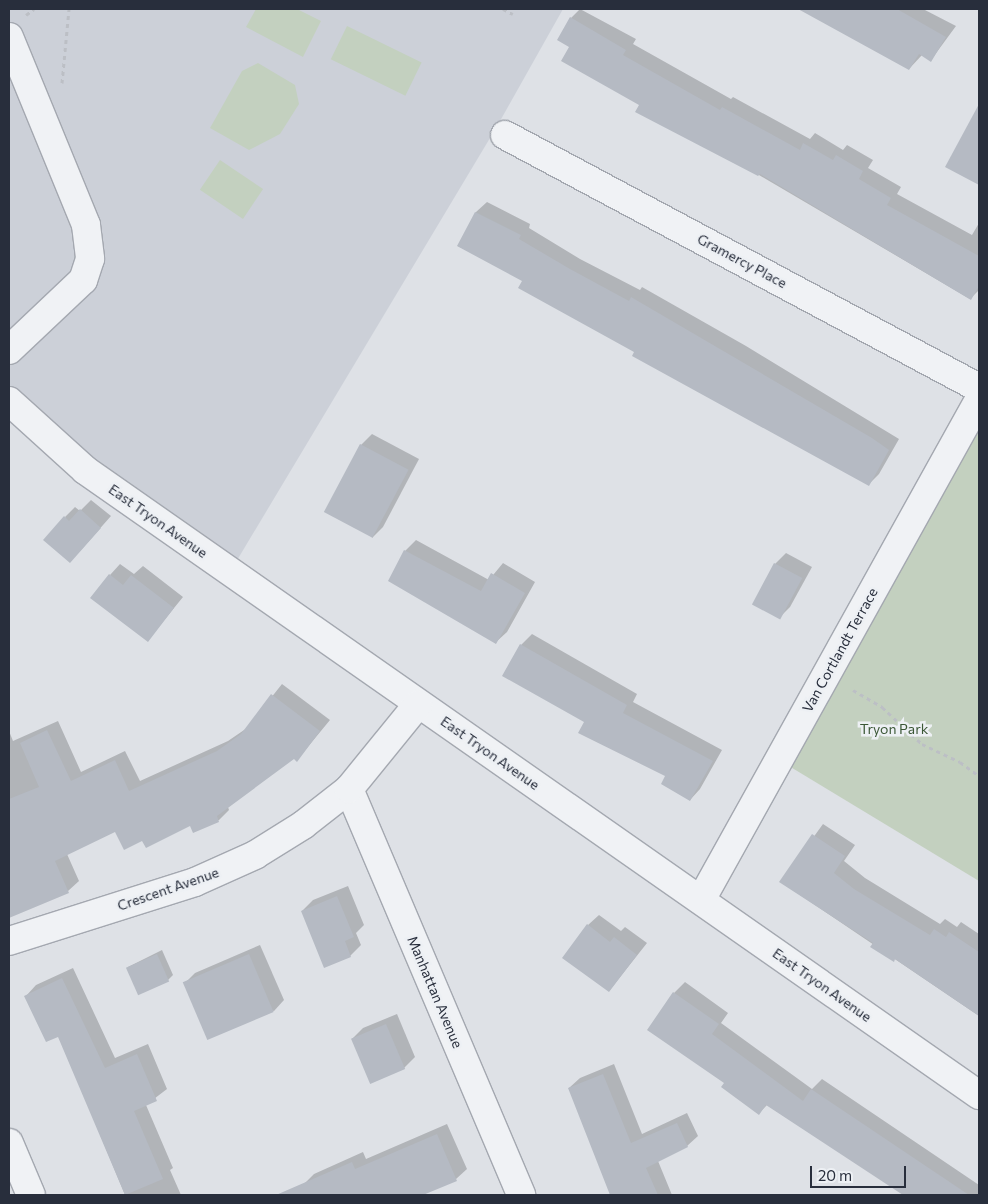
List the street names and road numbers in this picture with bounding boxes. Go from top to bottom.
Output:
street label: Gramercy Place [694,230,790,292]
street label: East Tryon Avenue [105,481,211,561]
street label: Van Cortlandt Terrace [799,585,881,715]
street label: East Tryon Avenue [437,713,543,793]
street label: Crescent Avenue [115,864,221,914]
street label: Manhattan Avenue [404,933,466,1051]
street label: East Tryon Avenue [769,945,875,1025]

